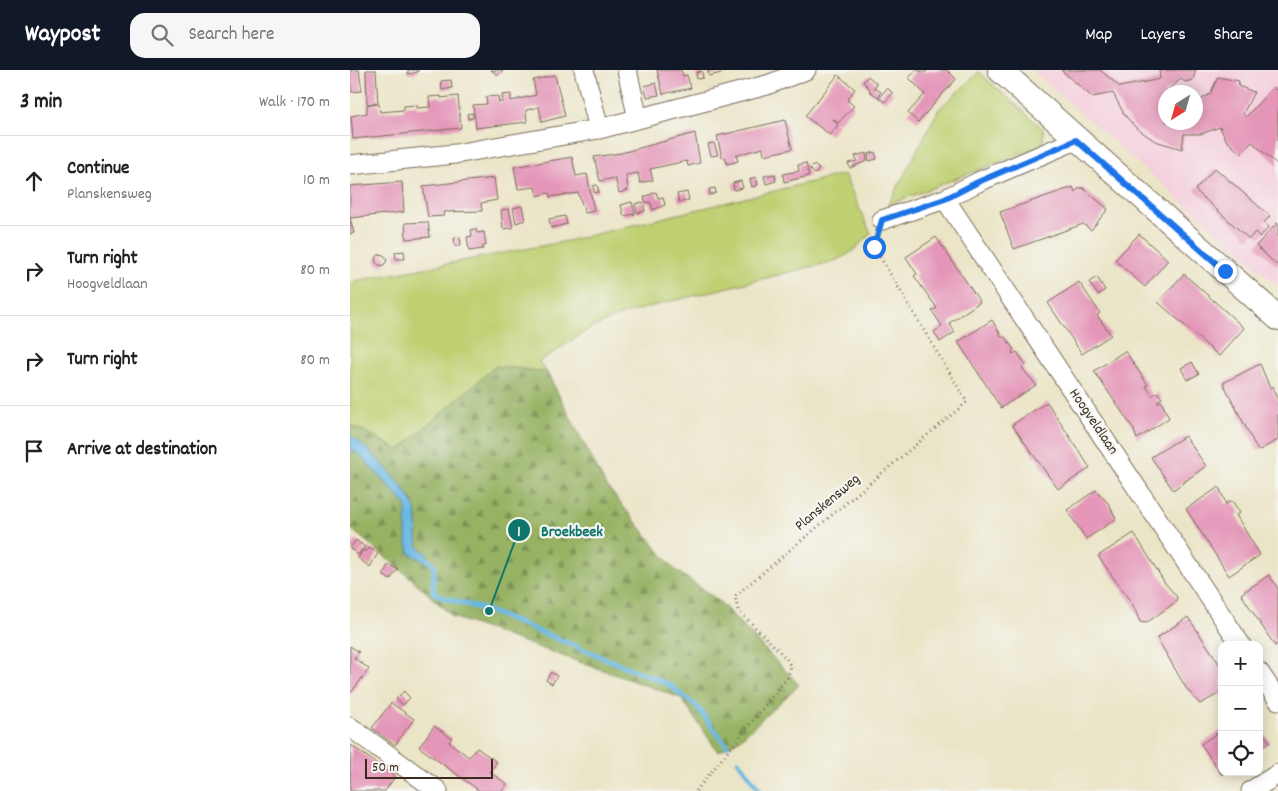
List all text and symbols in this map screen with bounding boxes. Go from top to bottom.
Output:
search box [130,13,480,58]
text: Waypost [25,18,100,52]
icon: search [148,21,176,49]
text: Search here [188,22,274,49]
text: Map [1085,23,1112,48]
text: Layers [1140,23,1186,48]
text: Share [1214,23,1253,48]
north arrow [1158,85,1203,130]
text: 3 min [20,88,62,118]
text: Walk · 170 m [259,91,330,114]
text: Continue [67,156,129,183]
icon: ahead [20,167,48,195]
text: 10 m [303,169,330,192]
text: Planskensweg [67,183,152,206]
route start [863,236,886,259]
text: Turn right [67,246,138,273]
icon: right [20,257,48,285]
text: 80 m [300,259,330,282]
route end [1214,260,1237,283]
text: Hoogveldlaan [67,273,148,296]
icon: right [20,347,48,375]
text: Turn right [67,347,138,374]
text: 80 m [300,349,330,372]
street label: Hoogveldlaan [1063,384,1123,460]
icon: arrive [20,437,48,465]
text: Arrive at destination [67,437,217,464]
street label: Planskensweg [790,469,866,537]
callout: Broekbeek [507,515,613,546]
text: Broekbeek [541,521,603,544]
text: 1 [517,522,521,544]
map controls [1218,641,1263,776]
button: + [1218,641,1263,686]
button: − [1218,686,1263,731]
button: locate [1218,731,1263,776]
scale bar [365,756,492,779]
text: 50 m [372,758,399,778]

